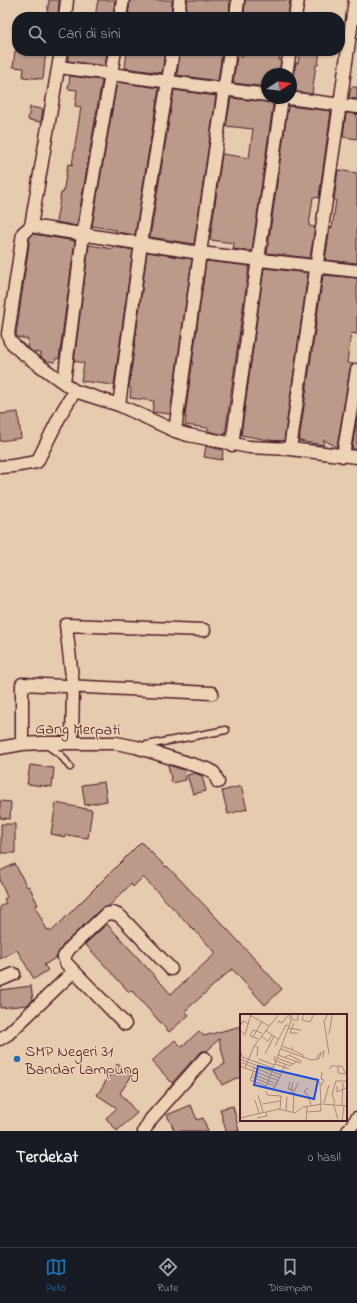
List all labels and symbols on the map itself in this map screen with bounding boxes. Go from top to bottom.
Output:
north arrow [261,68,297,104]
street label: Gang Merpati [35,717,121,743]
inset map [240,1014,347,1121]
place label: SMP Negeri 31 Bandar Lampung [24,1040,139,1082]
marker: SMP Negeri 31 Bandar Lampung [12,1054,22,1064]

